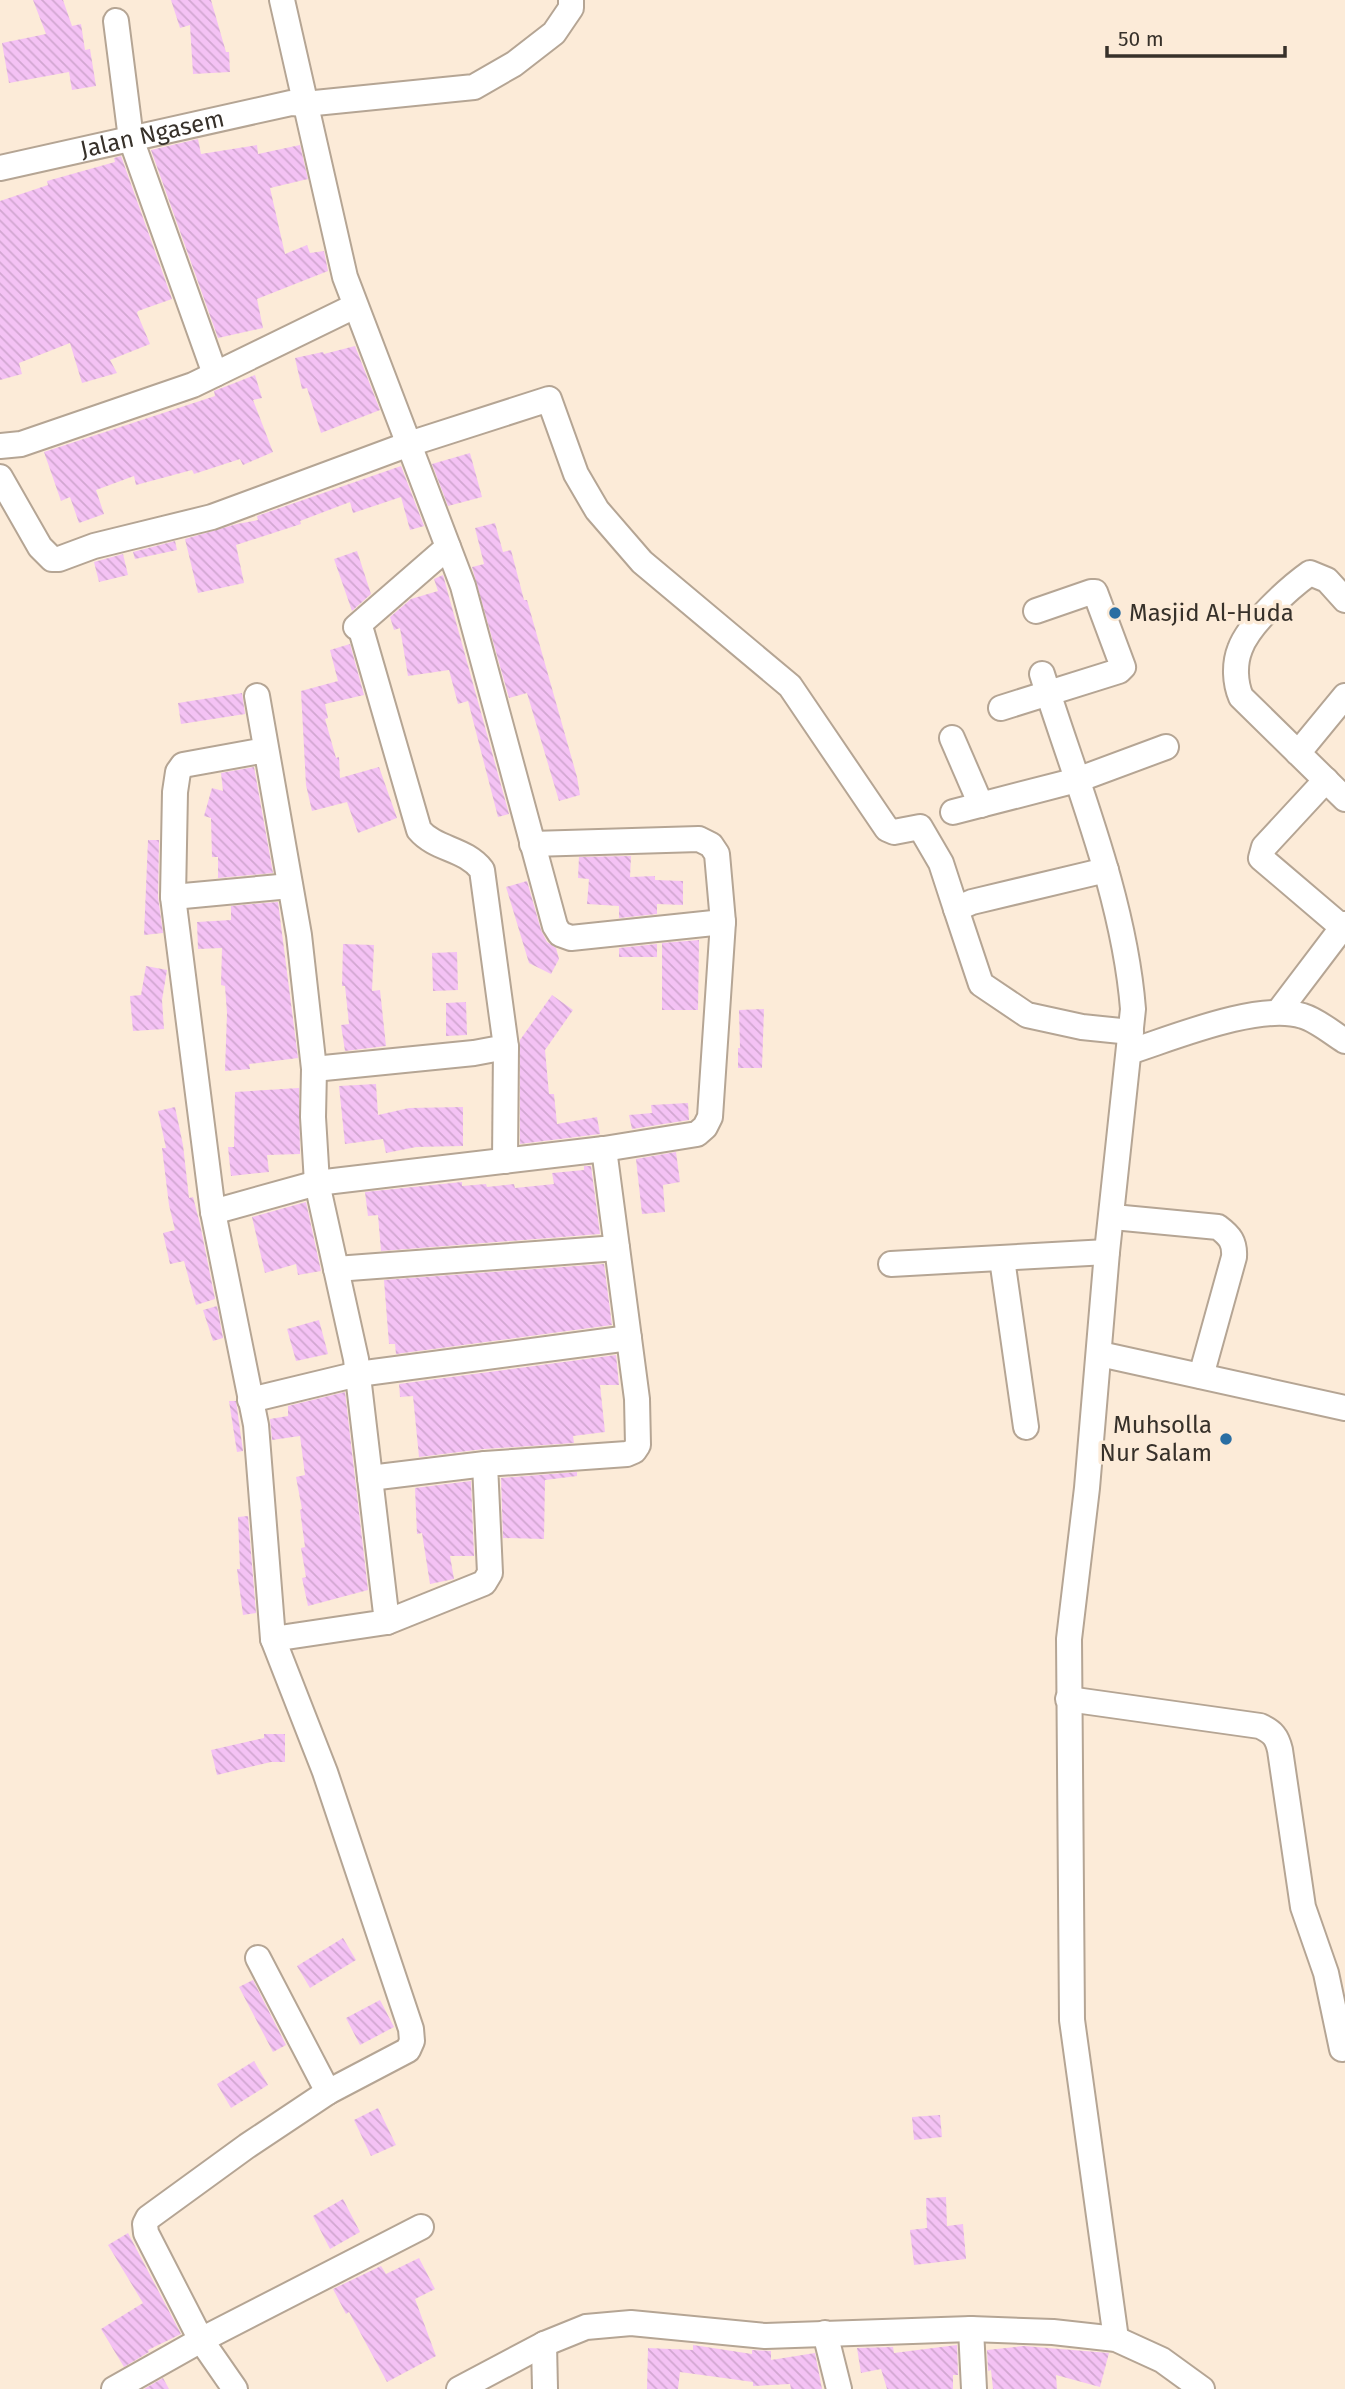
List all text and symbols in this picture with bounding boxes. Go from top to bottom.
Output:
scale bar [1107,14,1286,58]
text: 50 m [1118,26,1164,52]
street label: Jalan Ngasem [78,104,227,164]
place label: Masjid Al-Huda [1129,599,1294,627]
marker: Masjid Al-Huda [1107,605,1123,621]
place label: Muhsolla Nur Salam [1100,1411,1212,1467]
marker: Muhsolla Nur Salam [1218,1431,1234,1447]

